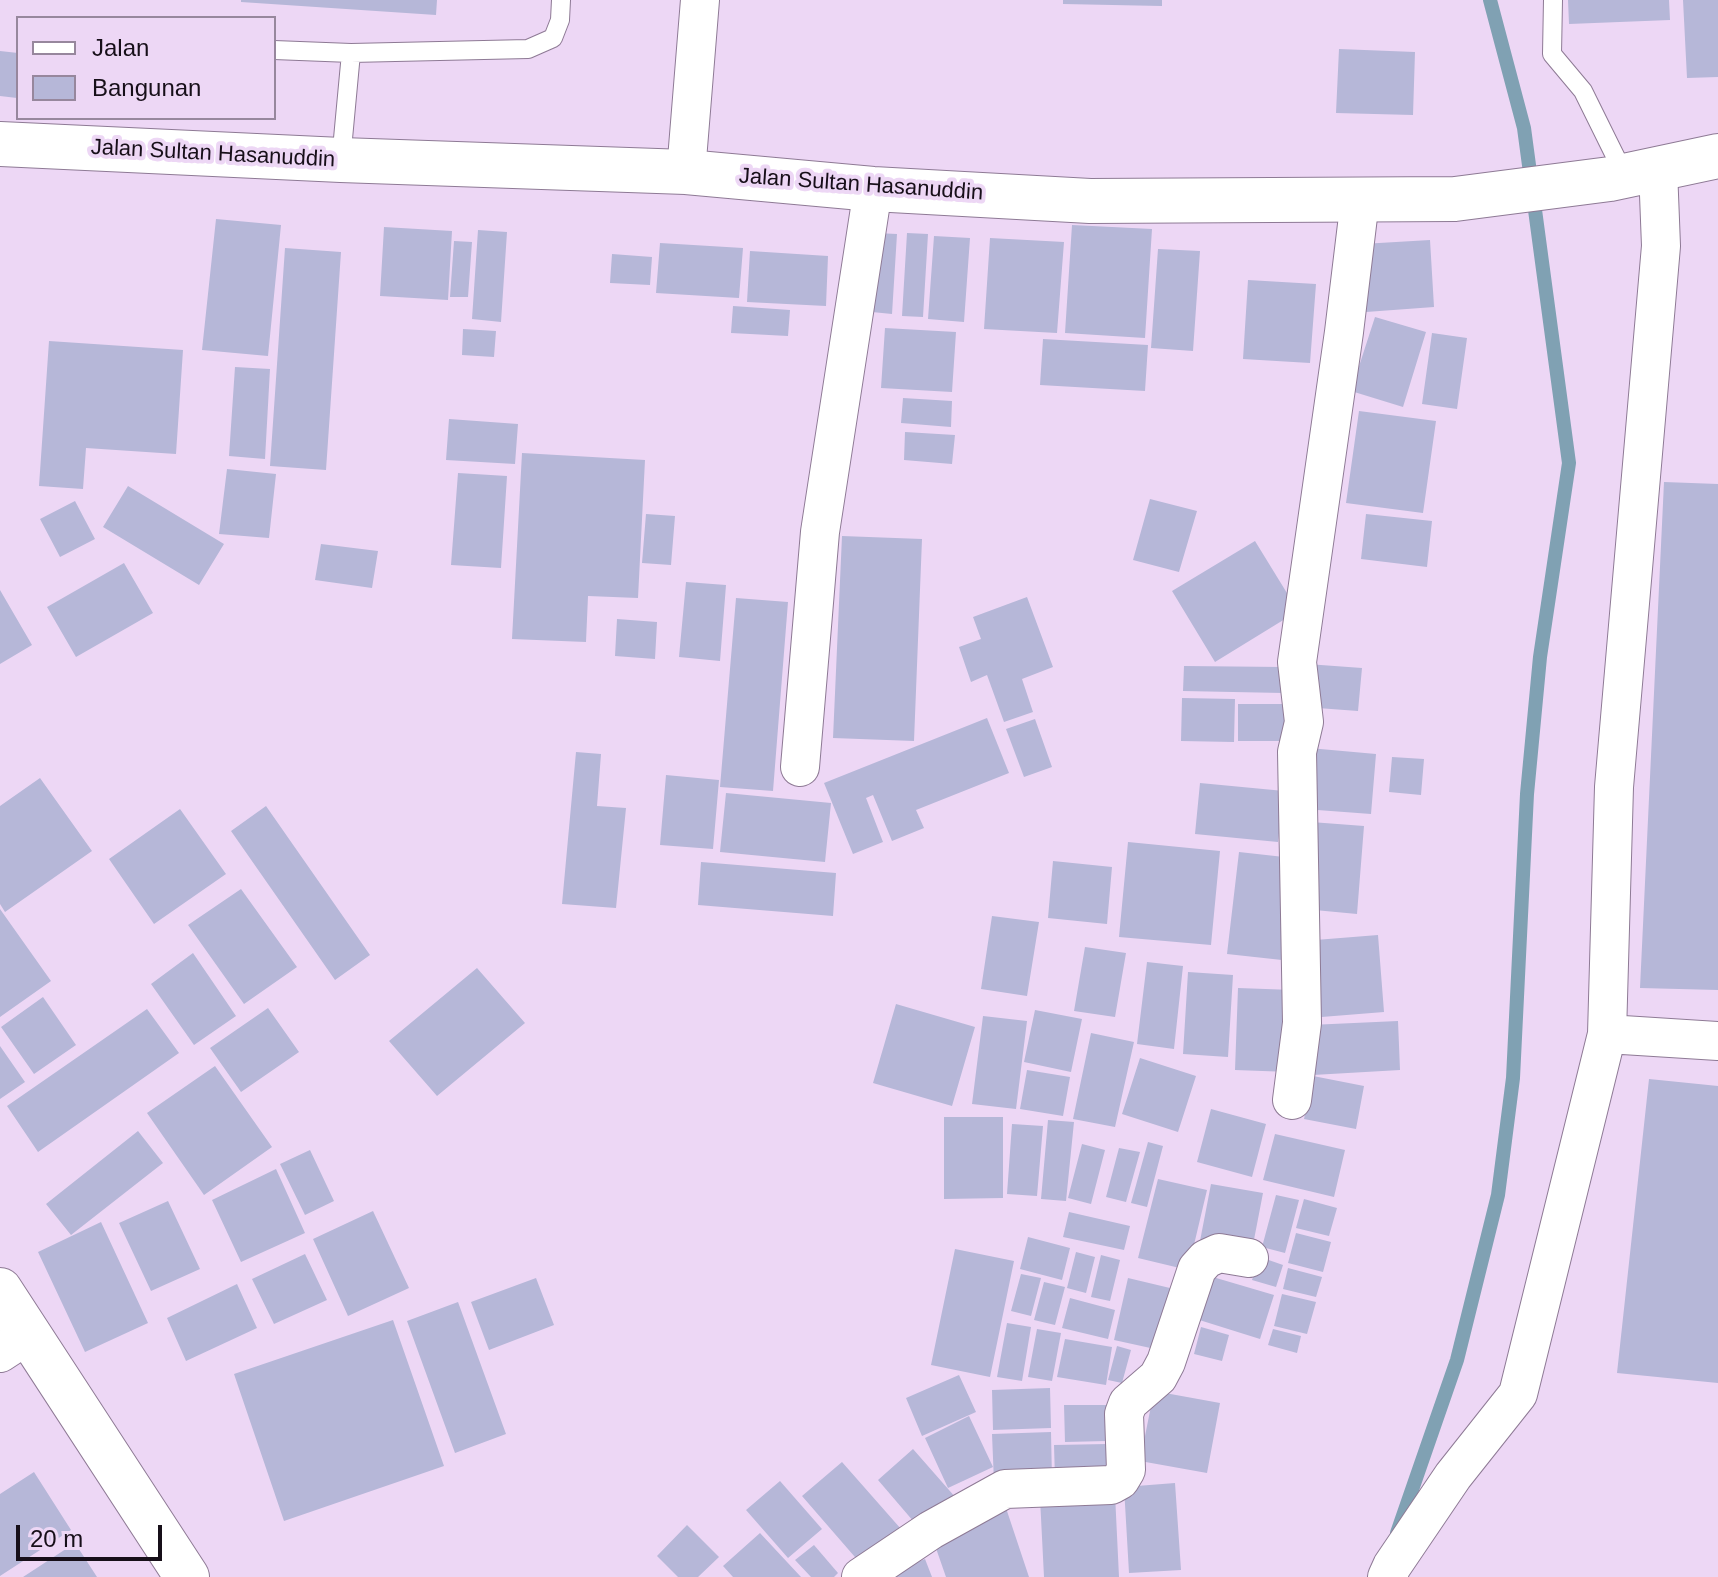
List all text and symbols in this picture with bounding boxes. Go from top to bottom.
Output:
legend [16,16,276,120]
text: Jalan [92,34,149,61]
text: Bangunan [92,74,201,101]
street label: Jalan Sultan Hasanuddin [90,134,336,174]
street label: Jalan Sultan Hasanuddin [738,163,984,207]
scale bar [20,1509,166,1559]
text: 20 m [30,1525,83,1552]

